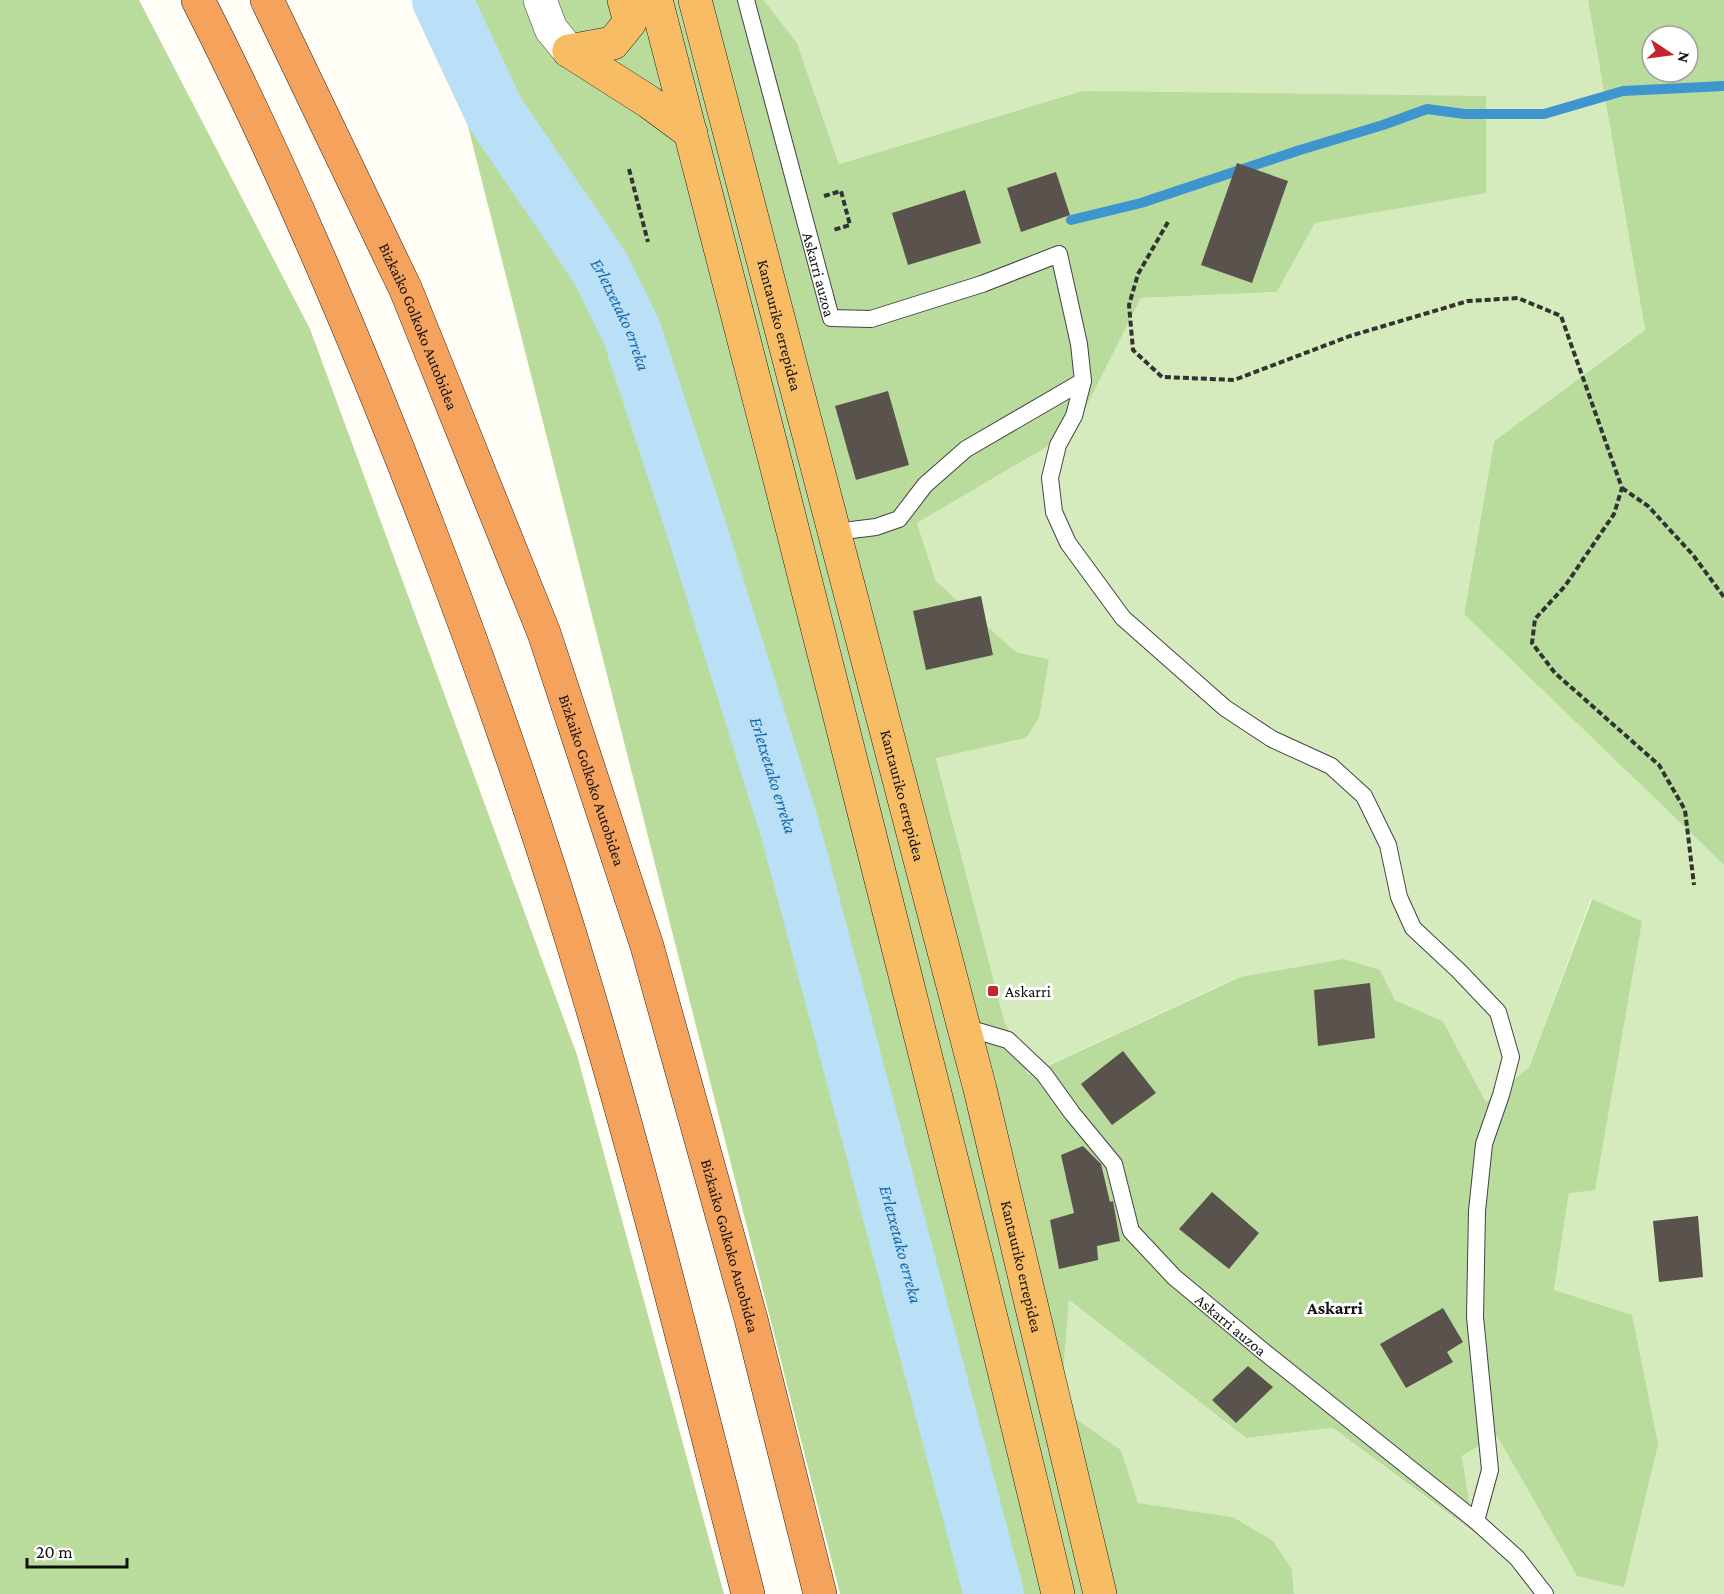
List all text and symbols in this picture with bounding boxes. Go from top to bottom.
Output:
north arrow [1640,24,1700,84]
text: N [1675,50,1694,65]
street label: Askarri auzoa [799,230,838,319]
street label: Bizkaiko Golkoko Autobidea [376,240,461,413]
water label: Erletxetako erreka [586,254,654,374]
street label: Kantauriko errepidea [754,258,805,393]
street label: Bizkaiko Golkoko Autobidea [556,692,628,869]
water label: Erletxetako erreka [746,715,801,837]
street label: Kantauriko errepidea [877,728,928,863]
place label: Askarri [1005,983,1051,1000]
marker: Askarri [986,984,1000,998]
street label: Bizkaiko Golkoko Autobidea [698,1157,762,1335]
water label: Erletxetako erreka [875,1183,926,1306]
street label: Kantauriko errepidea [998,1199,1046,1335]
street label: Askarri auzoa [1192,1291,1270,1360]
district label: Askarri [1306,1298,1364,1318]
scale bar [27,1531,128,1569]
text: 20 m [36,1542,73,1562]

